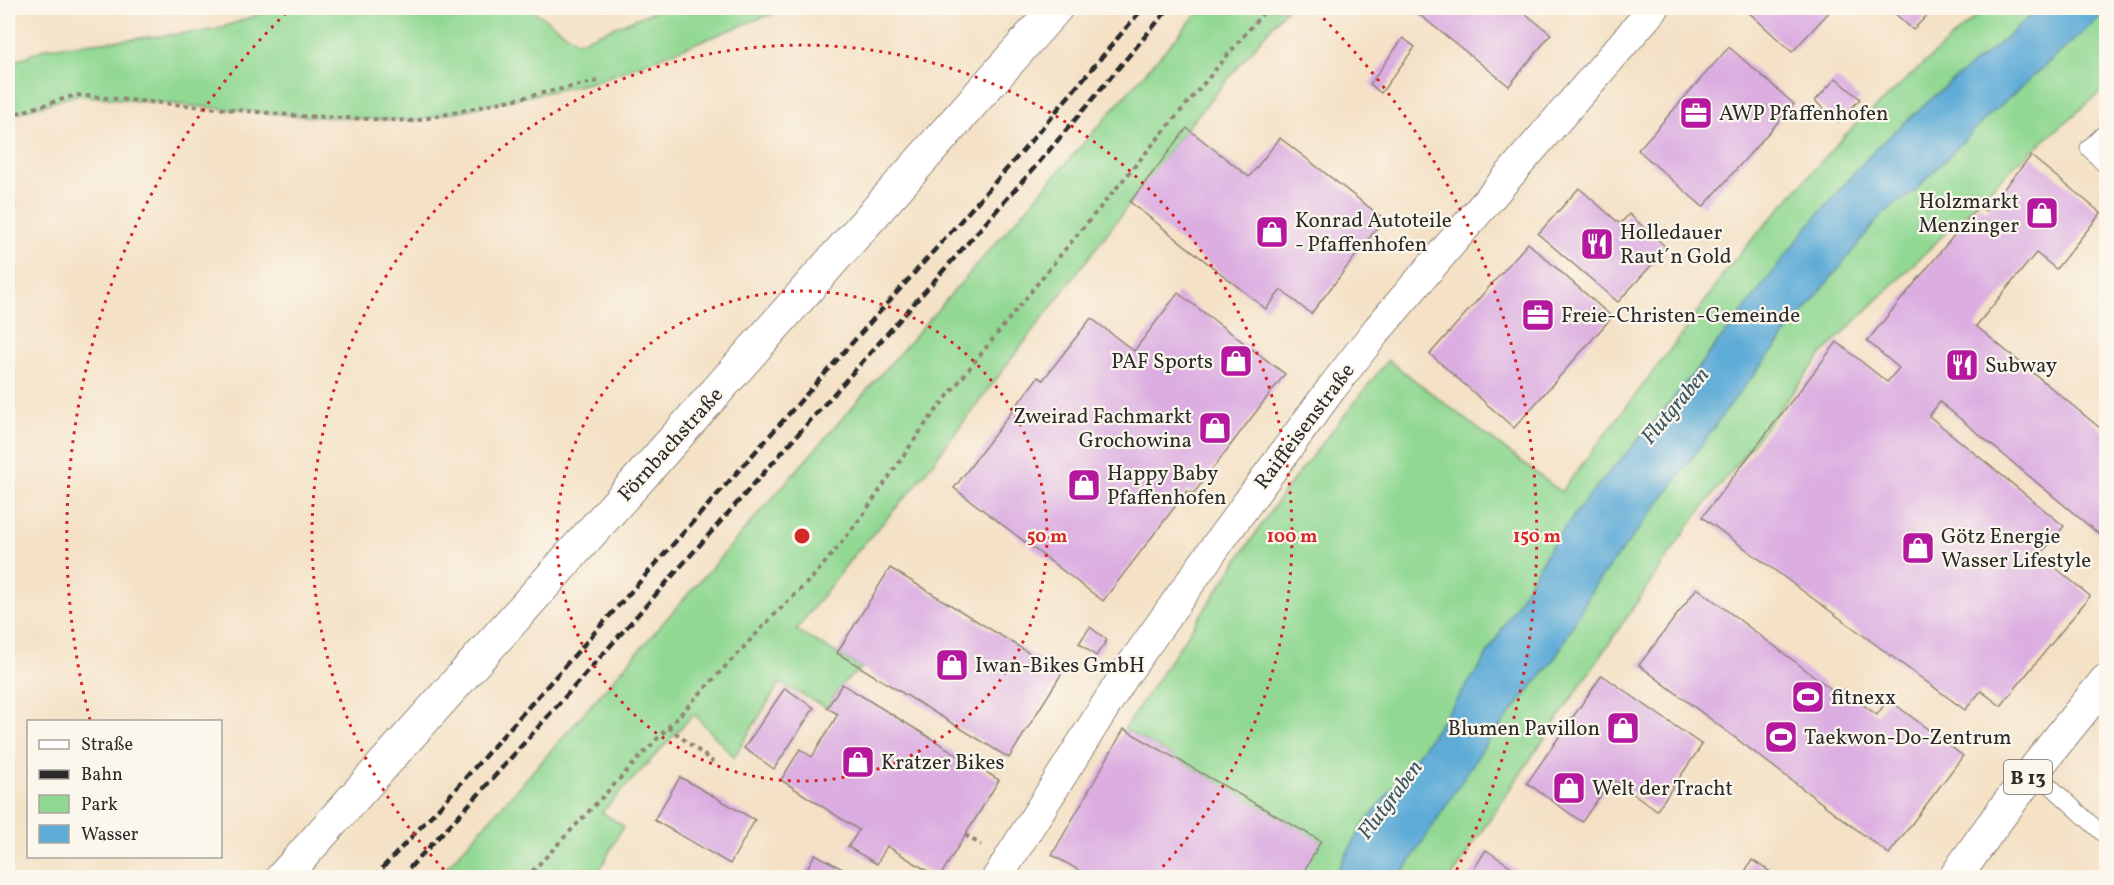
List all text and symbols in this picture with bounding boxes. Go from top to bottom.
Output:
office icon: AWP Pfaffenhofen [1678,95,1714,131]
place label: AWP Pfaffenhofen [1719,100,1889,129]
place label: Holzmarkt Menzinger [1919,188,2019,241]
shop icon: Holzmarkt Menzinger [2024,195,2060,231]
place label: Konrad Autoteile - Pfaffenhofen [1295,207,1452,260]
shop icon: Konrad Autoteile - Pfaffenhofen [1254,214,1290,250]
place label: Holledauer Raut´n Gold [1620,219,1732,272]
restaurant icon: Holledauer Raut´n Gold [1579,226,1615,262]
office icon: Freie-Christen-Gemeinde [1520,297,1556,333]
place label: Freie-Christen-Gemeinde [1561,302,1800,331]
shop icon: PAF Sports [1218,343,1254,379]
restaurant icon: Subway [1944,347,1980,383]
place label: PAF Sports [1111,348,1213,377]
place label: Subway [1985,352,2058,381]
street label: Raiffeisenstraße [1248,358,1362,496]
water label: Flutgraben [1634,361,1718,452]
street label: Förnbachstraße [612,382,730,508]
place label: Zweirad Fachmarkt Grochowina [1013,403,1192,456]
shop icon: Zweirad Fachmarkt Grochowina [1197,410,1233,446]
place label: Happy Baby Pfaffenhofen [1107,460,1227,513]
shop icon: Happy Baby Pfaffenhofen [1066,467,1102,503]
place label: Götz Energie Wasser Lifestyle [1941,523,2091,576]
text: 50 m [1027,525,1067,550]
text: 100 m [1267,525,1317,550]
text: 150 m [1513,525,1561,550]
centre of rings [792,526,812,546]
shop icon: Götz Energie Wasser Lifestyle [1900,530,1936,566]
shop icon: Iwan-Bikes GmbH [934,647,970,683]
place label: Iwan-Bikes GmbH [975,652,1145,681]
sports icon: fitnexx [1790,679,1826,715]
place label: fitnexx [1831,684,1896,713]
shop icon: Blumen Pavillon [1605,710,1641,746]
place label: Blumen Pavillon [1448,715,1600,744]
sports icon: Taekwon-Do-Zentrum [1763,719,1799,755]
legend [27,720,222,858]
place label: Taekwon-Do-Zentrum [1804,724,2012,753]
text: Straße [81,733,133,758]
shop icon: Kratzer Bikes [840,744,876,780]
place label: Kratzer Bikes [881,749,1005,778]
water label: Flutgraben [1351,754,1431,847]
road number: B 13 [2004,760,2052,794]
text: Bahn [81,763,123,788]
shop icon: Welt der Tracht [1551,770,1587,806]
place label: Welt der Tracht [1592,775,1733,804]
text: Park [81,793,118,818]
text: Wasser [81,823,139,848]

